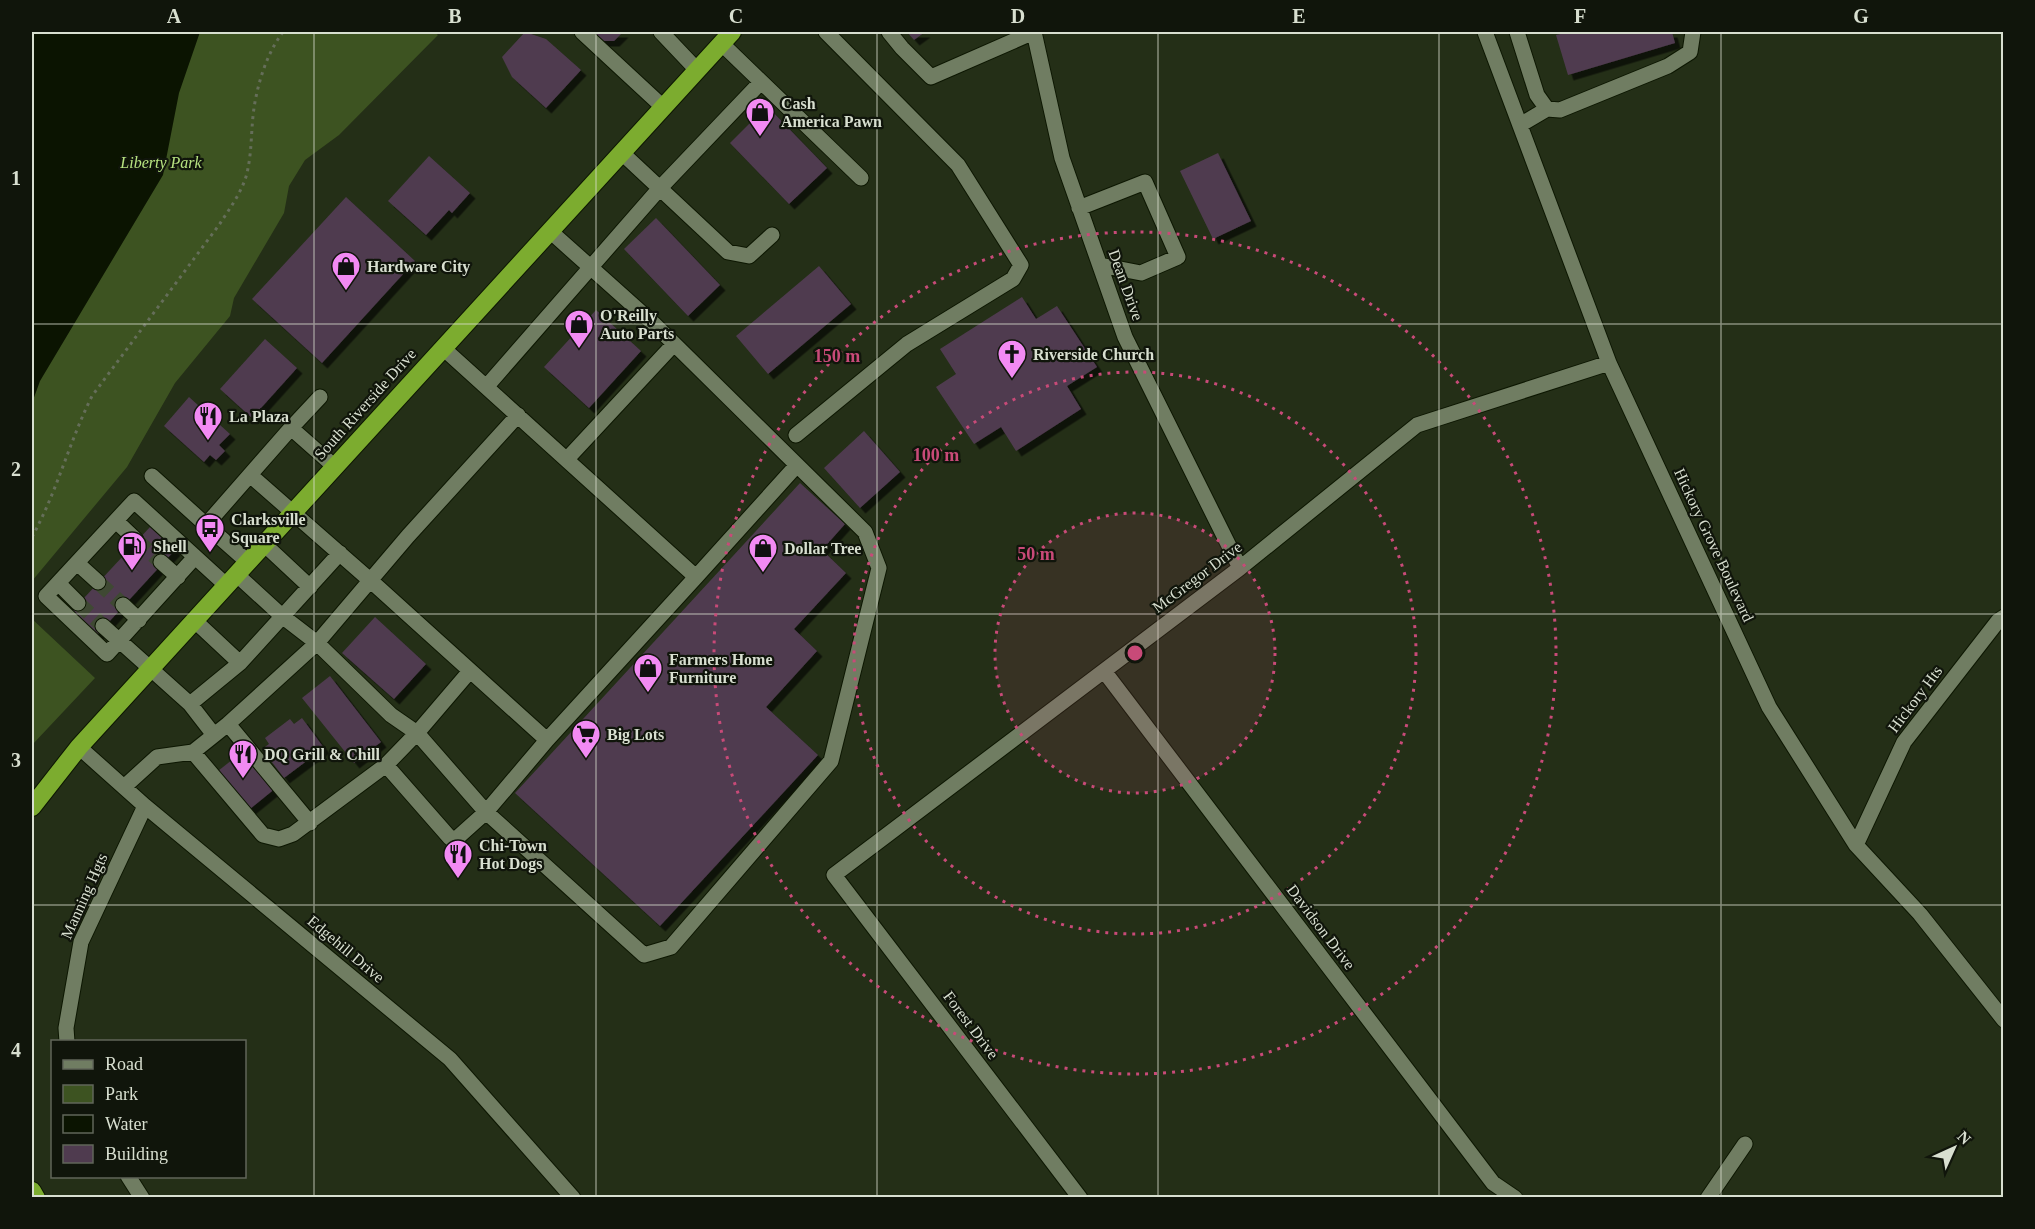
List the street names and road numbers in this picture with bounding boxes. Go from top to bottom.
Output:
street label: Dean Drive [1105,247,1147,323]
street label: South Riverside Drive [311,345,419,463]
street label: Hickory Grove Boulevard [1670,466,1757,625]
street label: McGregor Drive [1149,538,1245,617]
street label: Hickory Hts [1885,662,1946,736]
street label: Manning Hgts [58,851,111,942]
street label: Davidson Drive [1284,881,1358,973]
street label: Edgehill Drive [304,912,388,987]
street label: Forest Drive [940,988,1002,1062]

